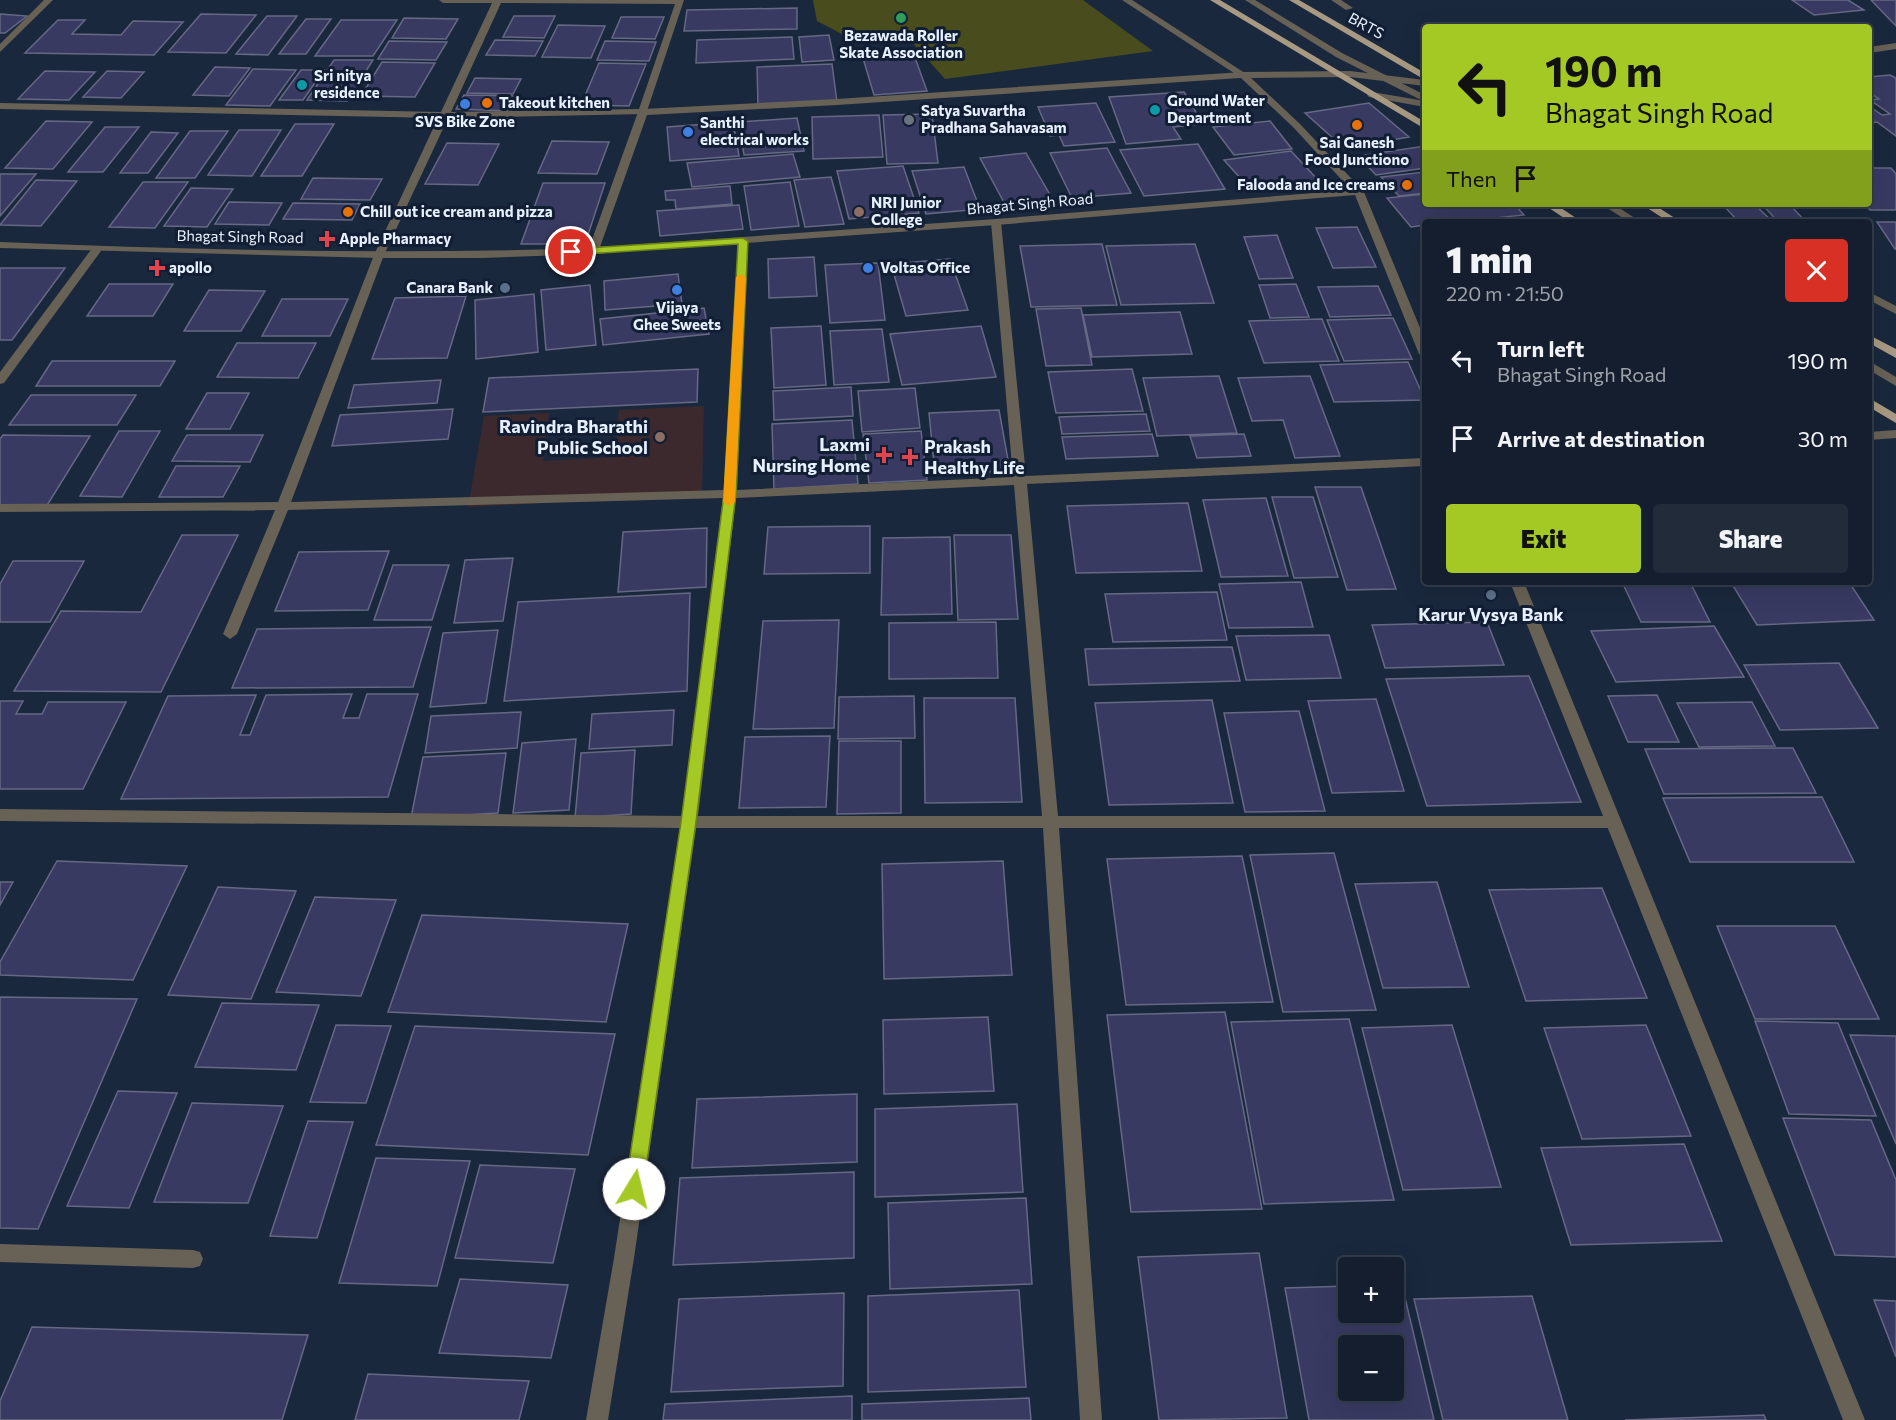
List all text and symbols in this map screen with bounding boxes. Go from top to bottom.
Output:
street label: BRTS [1346,8,1388,42]
marker: Bezawada Roller Skate Association [894,11,908,25]
place label: Bezawada Roller Skate Association [839,26,963,61]
text: 190 m [1545,44,1663,96]
icon: left [1446,48,1524,126]
place label: Sri nitya residence [314,66,380,101]
marker: Sri nitya residence [295,78,309,92]
place label: Ground Water Department [1167,91,1265,126]
place label: Takeout kitchen [499,93,610,111]
marker: Takeout kitchen [480,96,494,110]
text: Bhagat Singh Road [1545,96,1773,129]
marker: SVS Bike Zone [458,97,472,111]
place label: Satya Suvartha Pradhana Sahavasam [921,101,1067,136]
marker: Ground Water Department [1148,103,1162,117]
place label: SVS Bike Zone [415,112,515,130]
place label: Santhi electrical works [700,113,809,148]
marker: Satya Suvartha Pradhana Sahavasam [902,113,916,127]
marker: Sai Ganesh Food Junctiono [1350,118,1364,132]
marker: Santhi electrical works [681,125,695,139]
place label: Sai Ganesh Food Junctiono [1305,133,1409,168]
icon: arrive [1509,162,1542,195]
text: Then [1446,165,1497,192]
place label: Falooda and Ice creams [1237,175,1395,193]
marker: Falooda and Ice creams [1400,178,1414,192]
street label: Bhagat Singh Road [966,189,1094,217]
place label: NRI Junior College [871,193,942,228]
place label: Chill out ice cream and pizza [360,202,553,220]
marker: Chill out ice cream and pizza [341,205,355,219]
marker: NRI Junior College [852,205,866,219]
street label: Bhagat Singh Road [176,226,304,246]
pin [545,226,596,277]
place label: Apple Pharmacy [339,229,452,247]
marker: Apple Pharmacy [320,232,334,246]
icon: arrive [554,235,587,268]
text: 1 min [1446,236,1532,280]
button: close [1785,239,1848,302]
place label: apollo [169,258,212,276]
place label: Voltas Office [880,258,970,276]
marker: apollo [150,261,164,275]
marker: Voltas Office [861,261,875,275]
place label: Canara Bank [406,278,493,296]
marker: Canara Bank [498,281,512,295]
text: 220 m · 21:50 [1446,281,1564,305]
marker: Vijaya Ghee Sweets [670,283,684,297]
place label: Vijaya Ghee Sweets [633,298,721,333]
text: Turn left [1497,335,1584,362]
icon: left [1446,344,1479,377]
text: 190 m [1787,347,1848,374]
text: Bhagat Singh Road [1497,362,1666,386]
place label: Ravindra Bharathi Public School [499,415,648,458]
icon: arrive [1446,422,1479,455]
text: Arrive at destination [1497,425,1705,452]
text: 30 m [1798,425,1848,452]
marker: Ravindra Bharathi Public School [653,430,667,444]
place label: Laxmi Nursing Home [752,433,870,476]
place label: Prakash Healthy Life [924,435,1024,478]
marker: Laxmi Nursing Home [875,446,893,464]
marker: Prakash Healthy Life [901,448,919,466]
button: Exit [1446,504,1641,573]
button: Share [1653,504,1848,573]
marker: Karur Vysya Bank [1484,588,1498,602]
place label: Karur Vysya Bank [1418,603,1564,625]
position arrow [602,1157,666,1221]
map controls [1338,1257,1404,1401]
button: + [1338,1257,1404,1323]
button: − [1338,1335,1404,1401]

